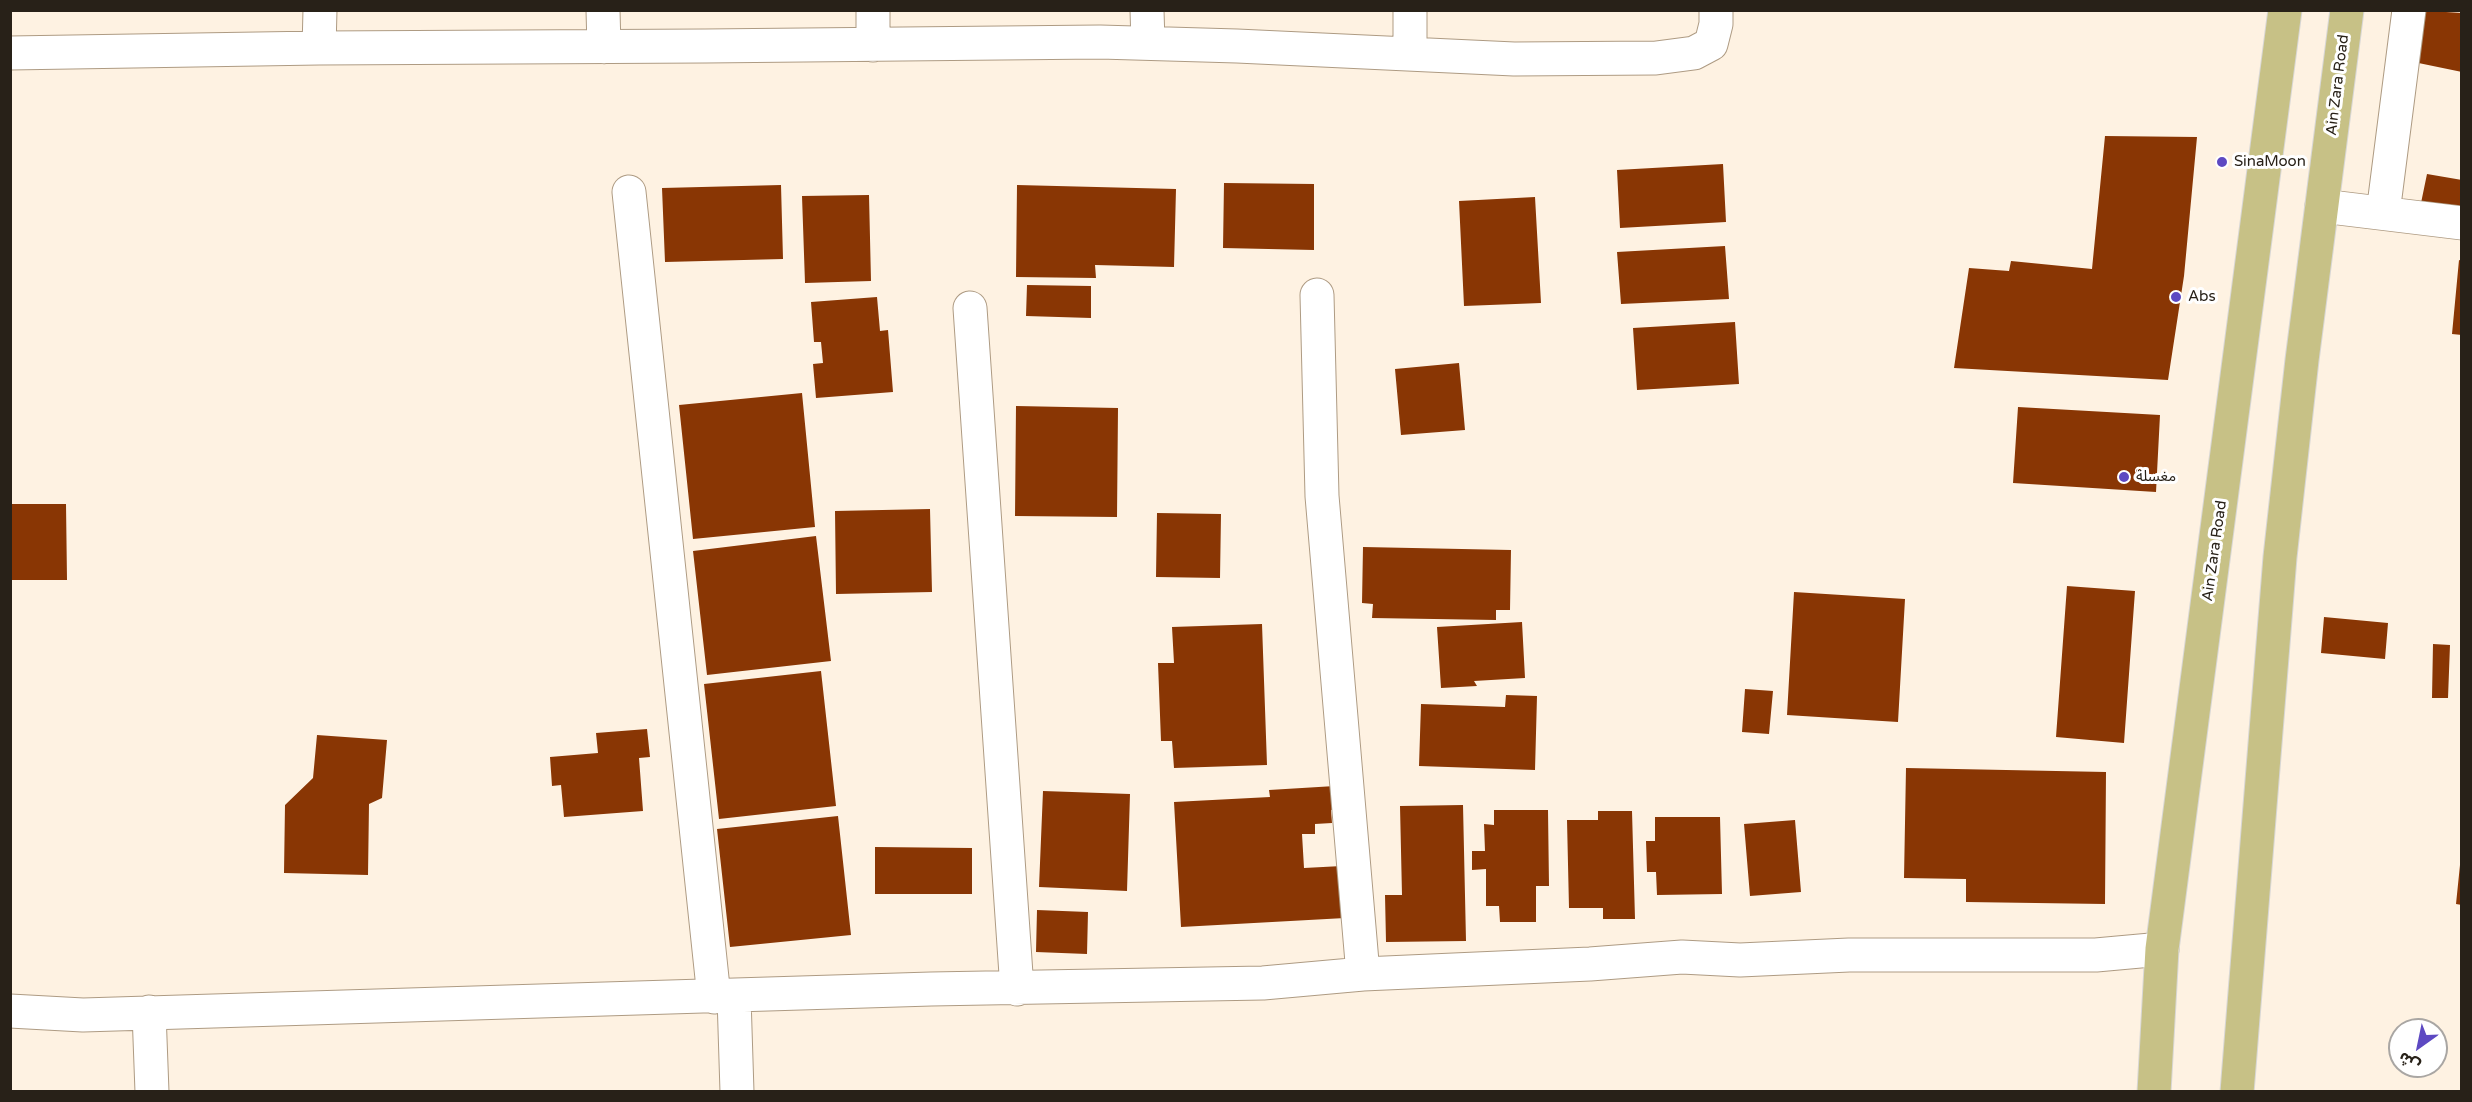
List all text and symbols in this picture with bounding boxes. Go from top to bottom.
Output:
street label: Ain Zara Road [2323,33,2353,137]
place label: SinaMoon [2234,153,2306,171]
marker: SinaMoon [2215,155,2229,169]
place label: Abs [2188,288,2216,306]
marker: Abs [2169,290,2183,304]
place label: مغسلة [2136,468,2176,486]
marker: مغسلة [2117,470,2131,484]
street label: Ain Zara Road [2199,499,2231,603]
north arrow [2388,1018,2448,1078]
text: ش [2395,1047,2424,1076]

